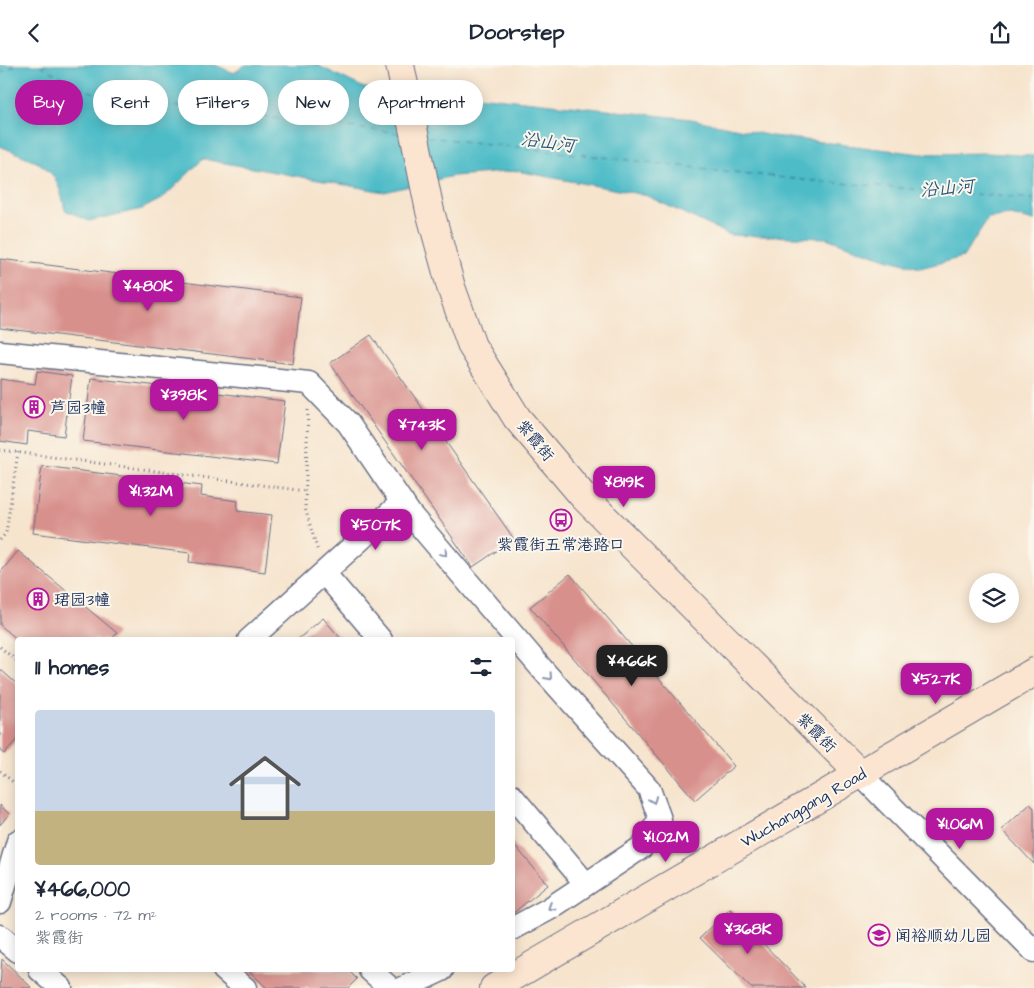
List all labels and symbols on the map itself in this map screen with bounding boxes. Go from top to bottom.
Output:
water label: 沿山河 [519,126,579,159]
water label: 沿山河 [919,173,978,203]
pin: ¥480K [113,269,183,312]
pin: ¥398K [149,379,219,421]
building icon: 芦园3幢 [22,395,46,419]
place label: 芦园3幢 [50,397,106,419]
pin: ¥743K [387,409,457,451]
street label: 紫霞街 [511,415,559,466]
pin: ¥819K [589,465,659,508]
pin: ¥1.32M [110,475,192,517]
bus stop icon: 紫霞街五常港路口 [549,508,573,532]
pin: ¥507K [341,509,411,551]
place label: 紫霞街五常港路口 [497,534,625,556]
one-way arrow [438,547,447,556]
building icon: 珺园3幢 [26,587,50,611]
place label: 珺园3幢 [54,589,110,611]
pin: ¥466K [597,645,667,687]
pin: ¥527K [901,663,971,705]
one-way arrow [543,671,552,680]
street label: 紫霞街 [792,708,841,757]
street label: Wuchanggang Road [737,763,871,854]
one-way arrow [647,796,657,804]
pin: ¥1.06M [919,807,1001,850]
pin: ¥1.02M [625,821,707,863]
one-way arrow [547,901,556,911]
pin: ¥368K [713,913,783,955]
school or university icon: 闻裕顺幼儿园 [867,923,891,947]
place label: 闻裕顺幼儿园 [895,925,991,947]

